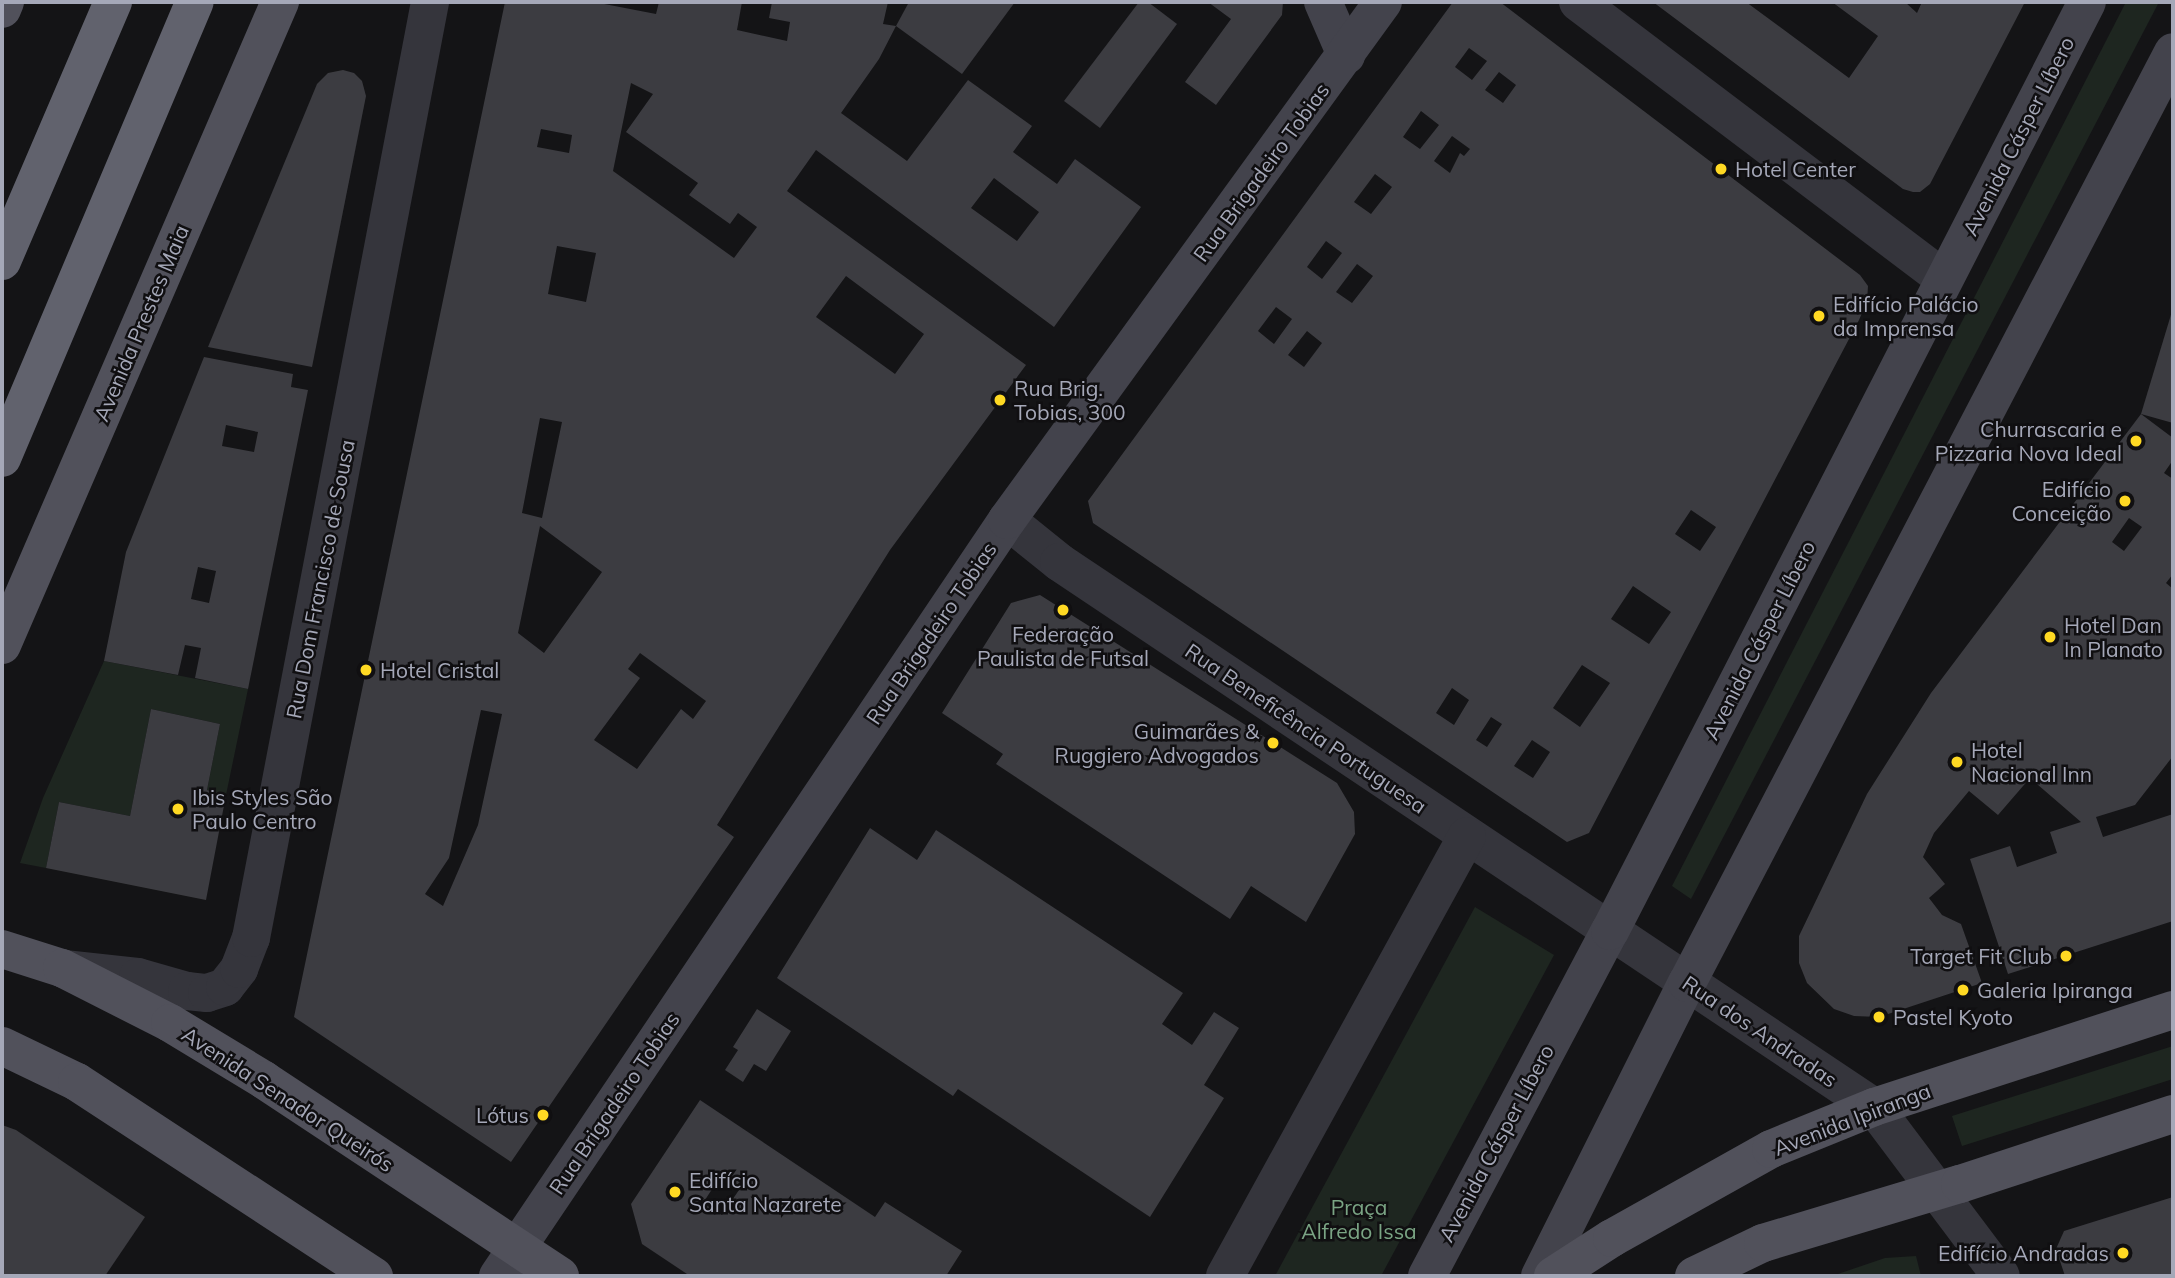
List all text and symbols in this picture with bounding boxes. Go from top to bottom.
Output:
street label: Avenida Cásper Líbero [1957,32,2079,240]
street label: Rua Brigadeiro Tobias [1188,78,1334,266]
place label: Hotel Center [1735,156,1856,182]
marker: Hotel Center [1713,161,1729,177]
street label: Avenida Prestes Maia [88,221,194,425]
place label: Edifício Palácio da Imprensa [1833,291,1979,341]
marker: Edifício Palácio da Imprensa [1811,308,1827,324]
place label: Rua Brig. Tobias, 300 [1014,375,1126,425]
marker: Rua Brig. Tobias, 300 [992,392,1008,408]
place label: Churrascaria e Pizzaria Nova Ideal [1935,416,2122,466]
marker: Churrascaria e Pizzaria Nova Ideal [2128,433,2144,449]
street label: Rua Dom Francisco de Sousa [281,437,359,721]
place label: Edifício Conceição [2011,476,2111,526]
marker: Edifício Conceição [2117,493,2133,509]
street label: Avenida Cásper Líbero [1698,536,1820,744]
street label: Rua Brigadeiro Tobias [861,537,1001,729]
marker: Federação Paulista de Futsal [1055,602,1071,618]
place label: Hotel Dan In Planato [2064,612,2163,662]
place label: Federação Paulista de Futsal [977,621,1149,671]
marker: Hotel Dan In Planato [2042,629,2058,645]
street label: Rua Beneficência Portuguesa [1181,638,1431,818]
place label: Hotel Cristal [380,657,499,683]
marker: Hotel Cristal [358,662,374,678]
place label: Guimarães & Ruggiero Advogados [1054,718,1259,768]
marker: Guimarães & Ruggiero Advogados [1265,735,1281,751]
place label: Hotel Nacional Inn [1971,737,2092,787]
marker: Hotel Nacional Inn [1949,754,1965,770]
place label: Ibis Styles São Paulo Centro [192,784,333,834]
marker: Ibis Styles São Paulo Centro [170,801,186,817]
place label: Target Fit Club [1910,943,2052,969]
marker: Target Fit Club [2058,948,2074,964]
street label: Rua dos Andradas [1678,970,1842,1092]
place label: Galeria Ipiranga [1977,977,2133,1003]
marker: Galeria Ipiranga [1955,982,1971,998]
place label: Pastel Kyoto [1893,1004,2013,1030]
street label: Rua Brigadeiro Tobias [544,1007,684,1199]
marker: Pastel Kyoto [1871,1009,1887,1025]
street label: Avenida Senador Queirós [178,1021,398,1177]
street label: Avenida Cásper Líbero [1433,1040,1559,1246]
street label: Avenida Ipiranga [1770,1077,1934,1161]
place label: Lótus [476,1102,529,1128]
marker: Lótus [535,1107,551,1123]
place label: Edifício Santa Nazarete [689,1167,842,1217]
marker: Edifício Santa Nazarete [667,1184,683,1200]
park label: Praça Alfredo Issa [1301,1194,1417,1244]
place label: Edifício Andradas [1938,1240,2109,1266]
marker: Edifício Andradas [2115,1245,2131,1261]

